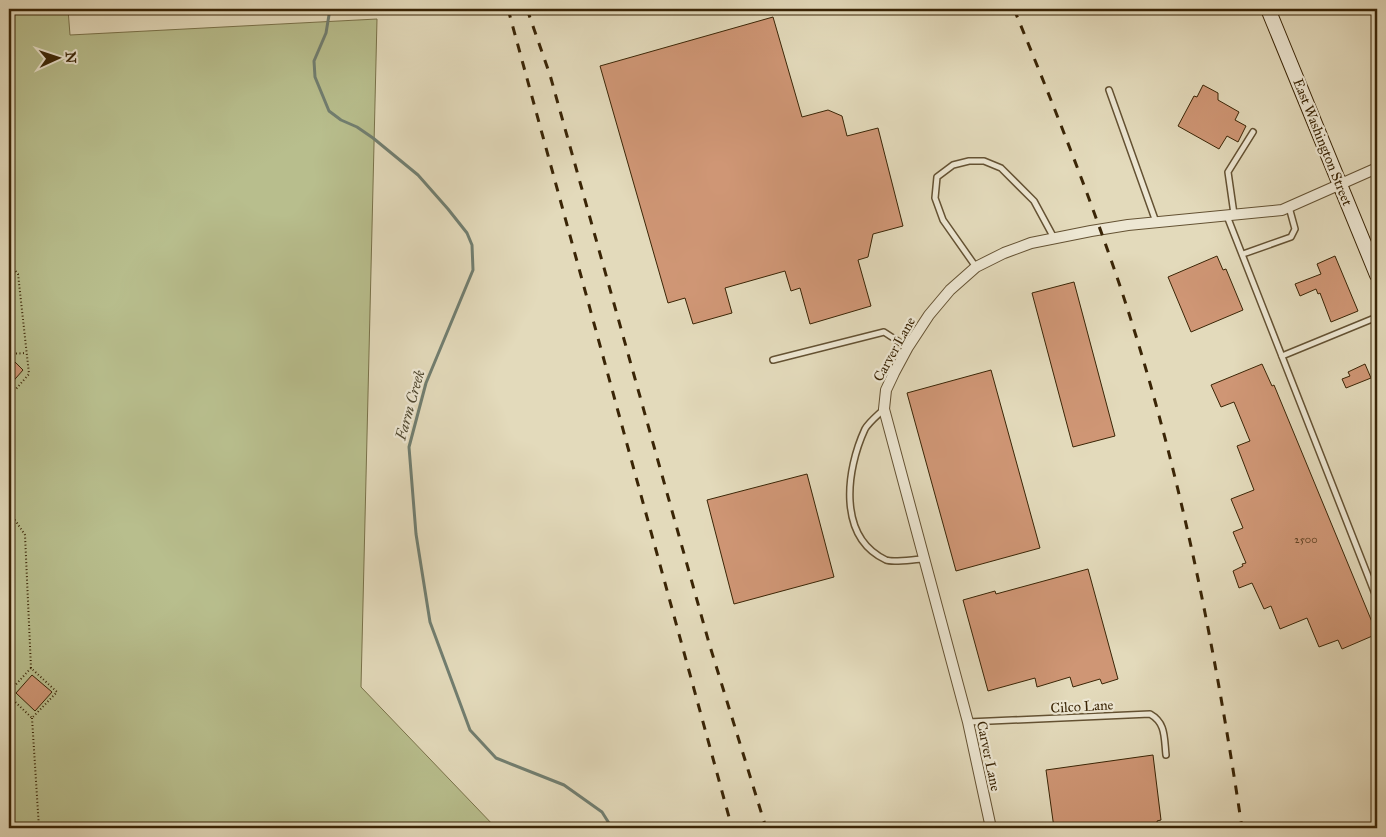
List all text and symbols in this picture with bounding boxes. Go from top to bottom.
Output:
north arrow [32,32,82,82]
text: N [62,51,79,64]
street label: East Washington Street [1289,76,1356,208]
street label: Carver Lane [870,314,919,384]
water label: Farm Creek [391,368,429,443]
house number: 2500 [1294,533,1318,546]
street label: Cilco Lane [1050,696,1114,717]
street label: Carver Lane [973,720,1004,793]

